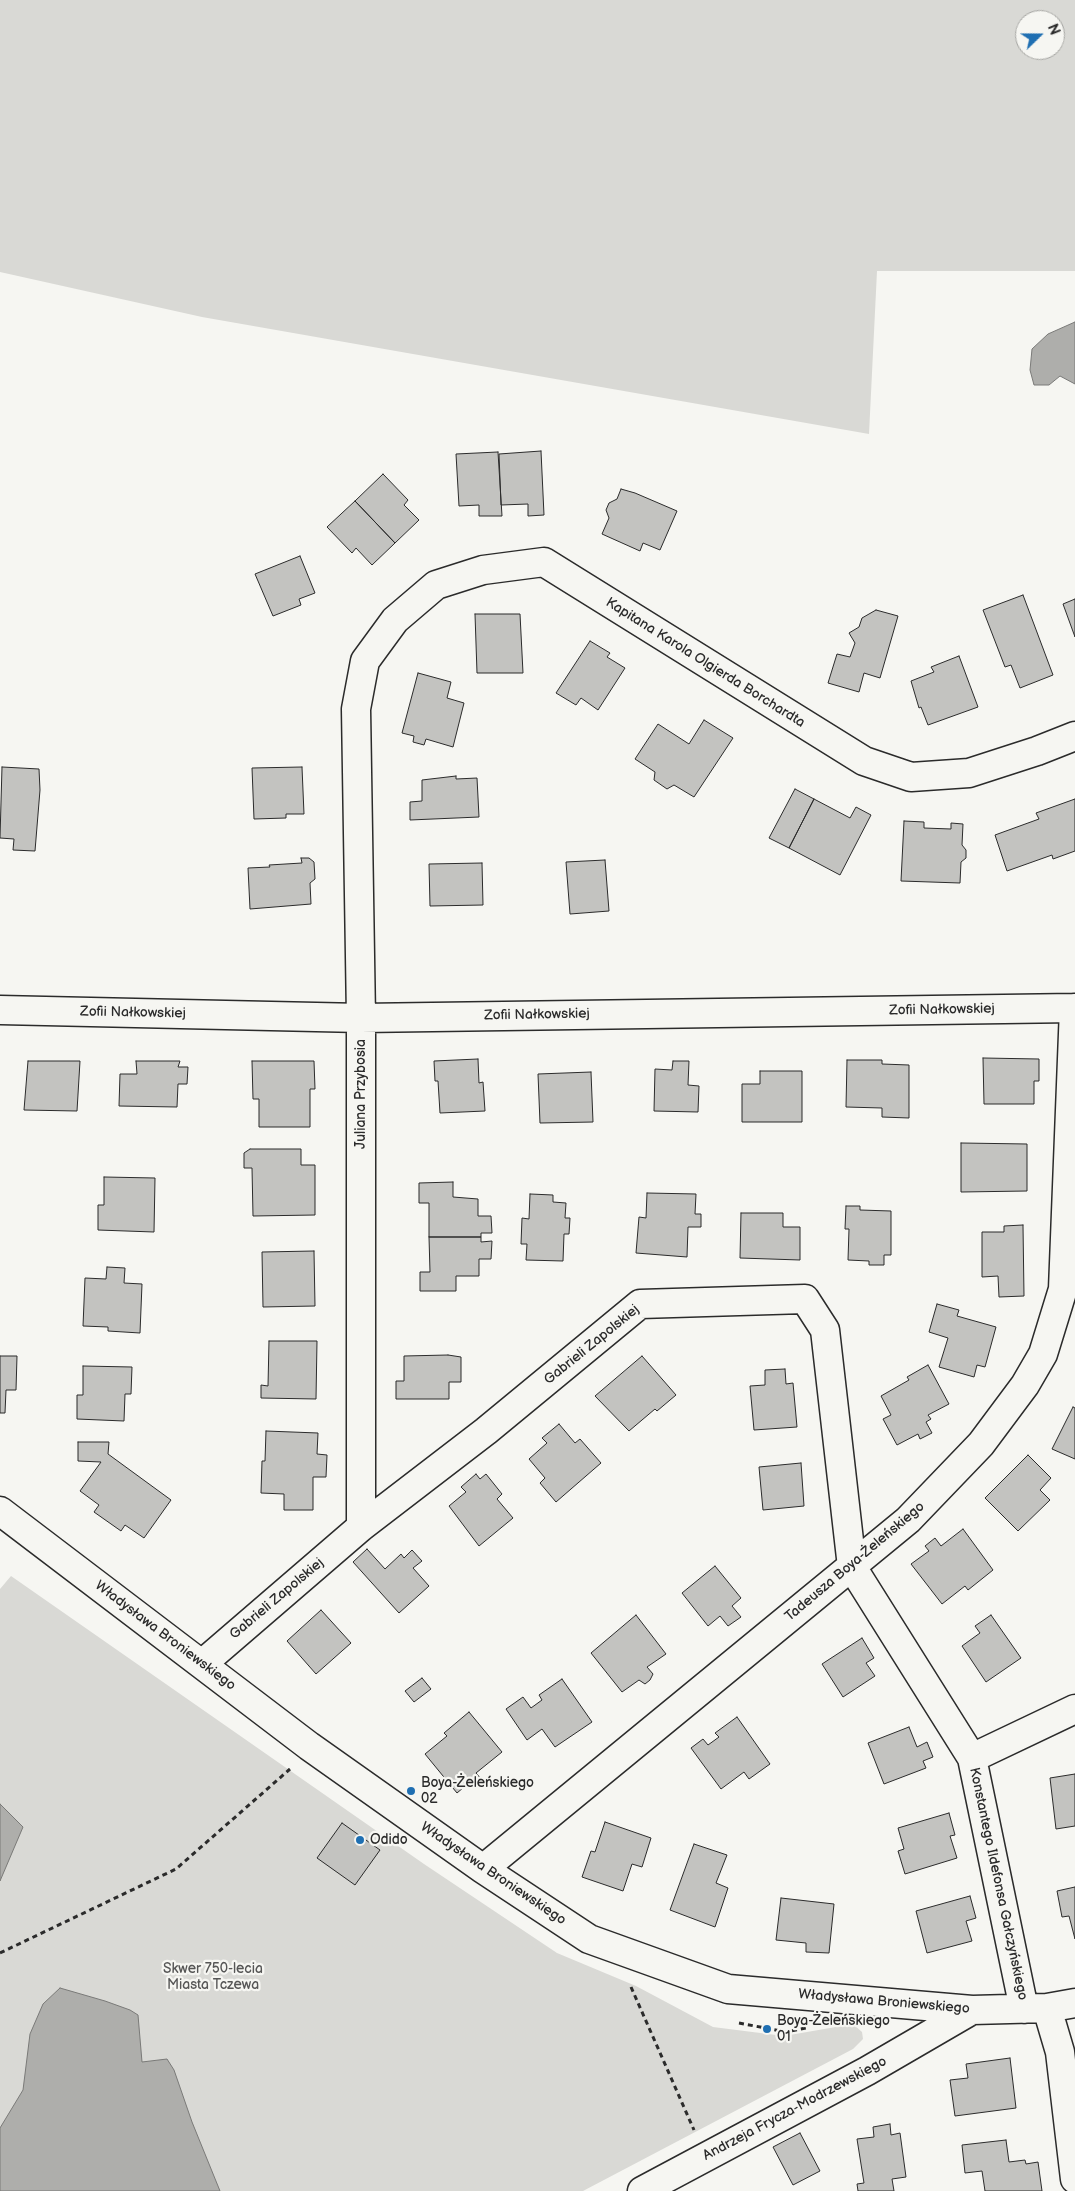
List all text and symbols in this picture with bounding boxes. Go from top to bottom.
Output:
north arrow [1015,10,1065,60]
text: N [1044,22,1063,38]
street label: Kapitana Karola Olgierda Borchardta [602,594,808,732]
street label: Zofii Nałkowskiej [889,1001,995,1019]
street label: Zofii Nałkowskiej [80,1004,186,1022]
street label: Zofii Nałkowskiej [484,1006,590,1024]
street label: Juliana Przybosia [353,1039,369,1149]
street label: Gabrieli Zapolskiej [541,1301,643,1389]
street label: Tadeusza Boya-Żeleńskiego [782,1499,928,1625]
street label: Gabrieli Zapolskiej [227,1555,327,1643]
street label: Władysława Broniewskiego [91,1578,239,1694]
street label: Konstantego Ildefonsa Gałczyńskiego [965,1766,1031,2002]
place label: Boya-Żeleńskiego 02 [421,1775,534,1808]
marker: Boya-Żeleńskiego 02 [405,1785,417,1797]
street label: Władysława Broniewskiego [417,1819,569,1929]
place label: Odido [370,1832,408,1848]
marker: Odido [354,1834,366,1846]
park label: Skwer 750-lecia Miasta Tczewa [163,1961,263,1994]
street label: Władysława Broniewskiego [798,1986,970,2018]
place label: Boya-Żeleńskiego 01 [777,2013,890,2045]
marker: Boya-Żeleńskiego 01 [761,2023,773,2035]
street label: Andrzeja Frycza-Modrzewskiego [700,2053,890,2165]

